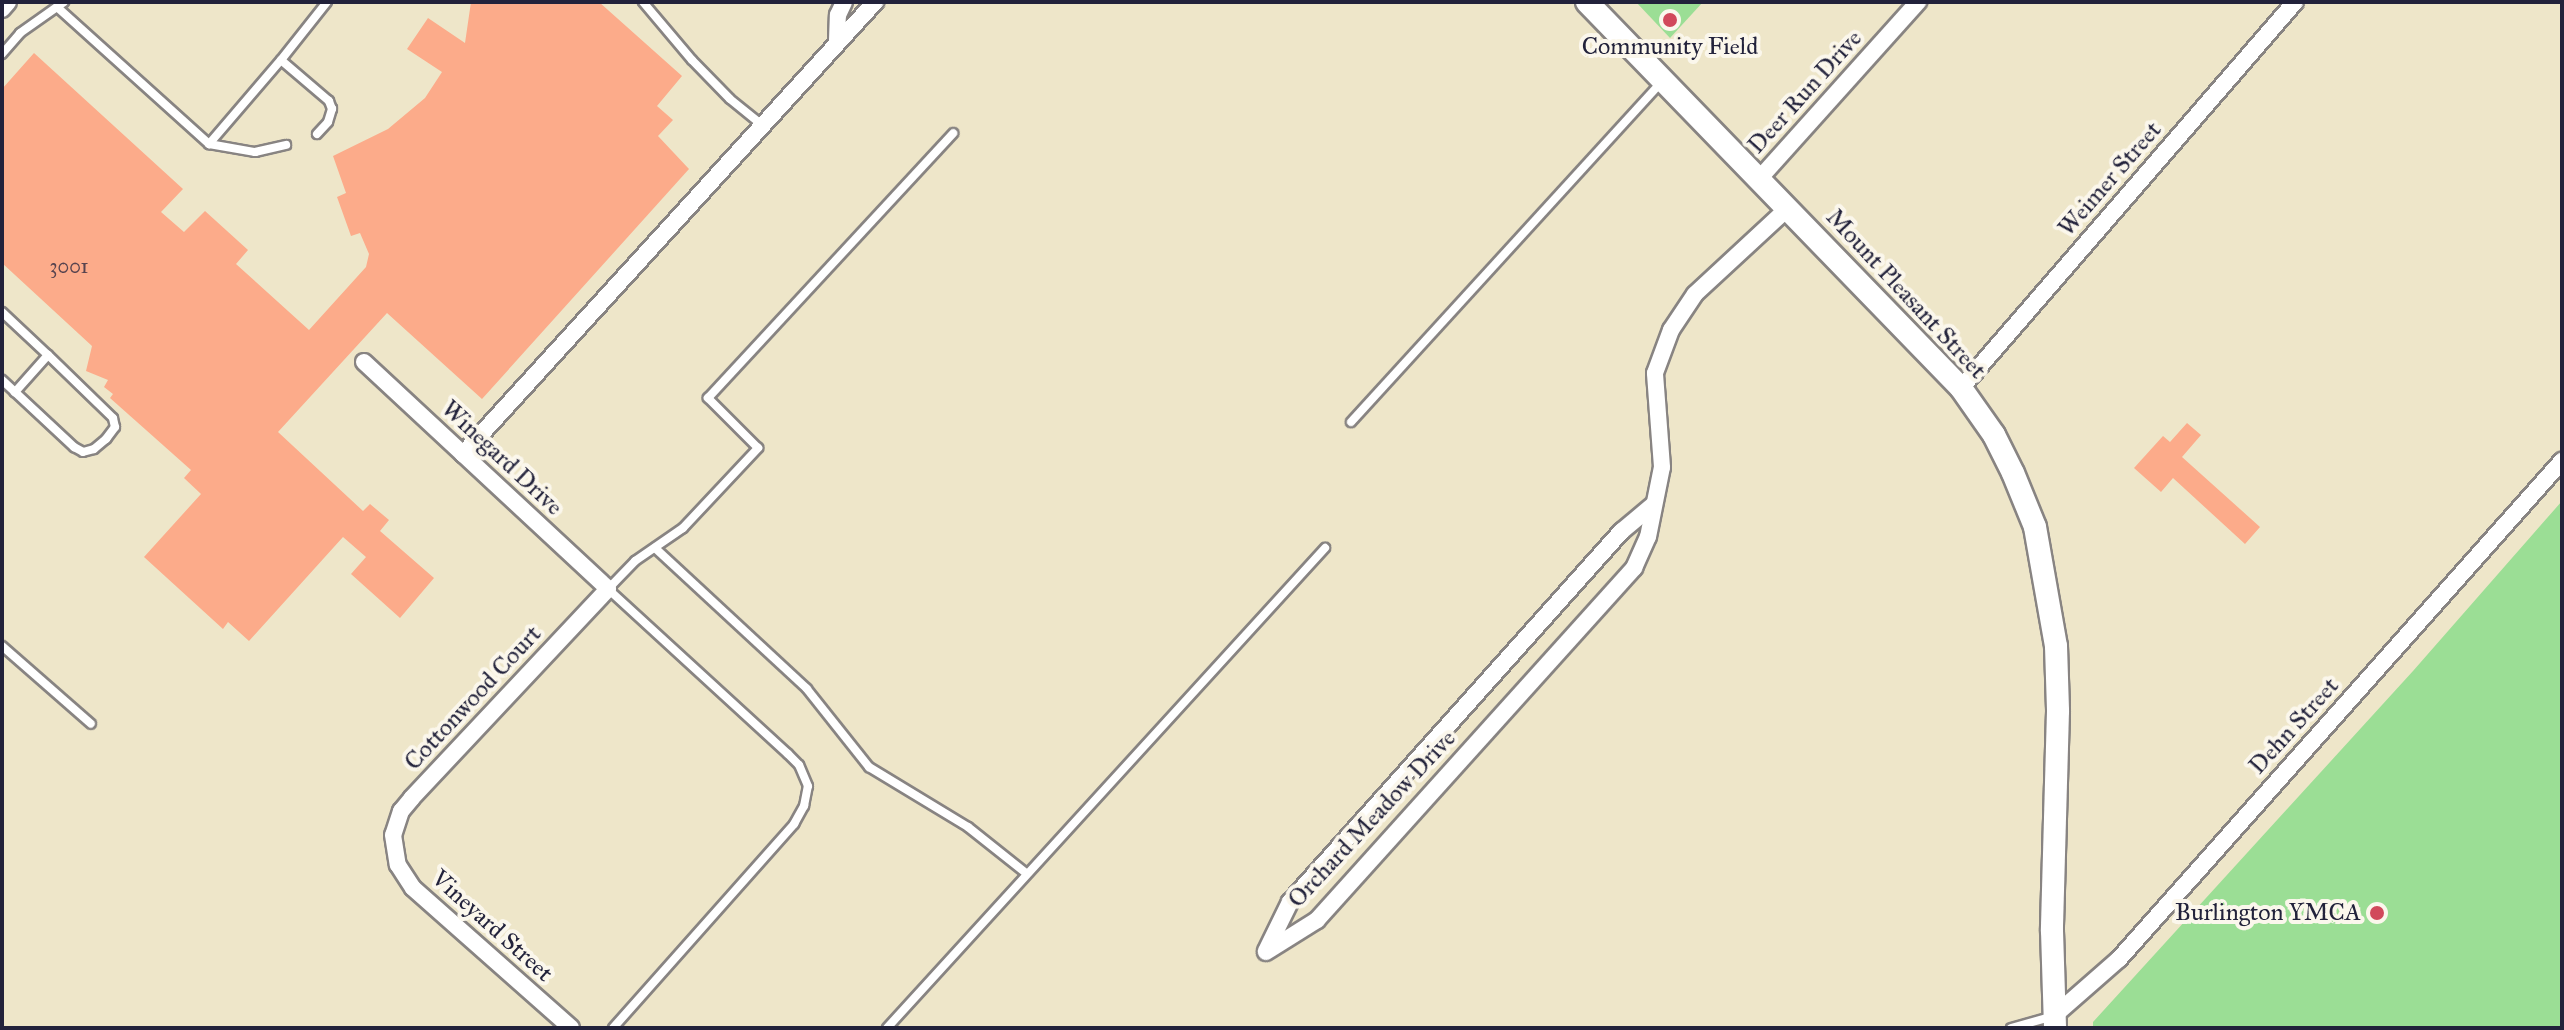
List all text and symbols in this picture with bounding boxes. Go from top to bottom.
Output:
marker: Community Field [1661,11,1679,29]
street label: Deer Run Drive [1742,24,1868,160]
place label: Community Field [1582,33,1758,61]
street label: Weimer Street [2052,116,2168,242]
street label: Mount Pleasant Street [1820,203,1992,385]
house number: 3001 [49,254,89,278]
street label: Winegard Drive [435,395,569,521]
street label: Cottonwood Court [399,620,547,776]
street label: Dehn Street [2243,672,2345,780]
street label: Orchard Meadow Drive [1282,724,1462,914]
street label: Vineyard Street [425,864,559,988]
place label: Burlington YMCA [2175,899,2361,927]
marker: Burlington YMCA [2368,904,2386,922]

